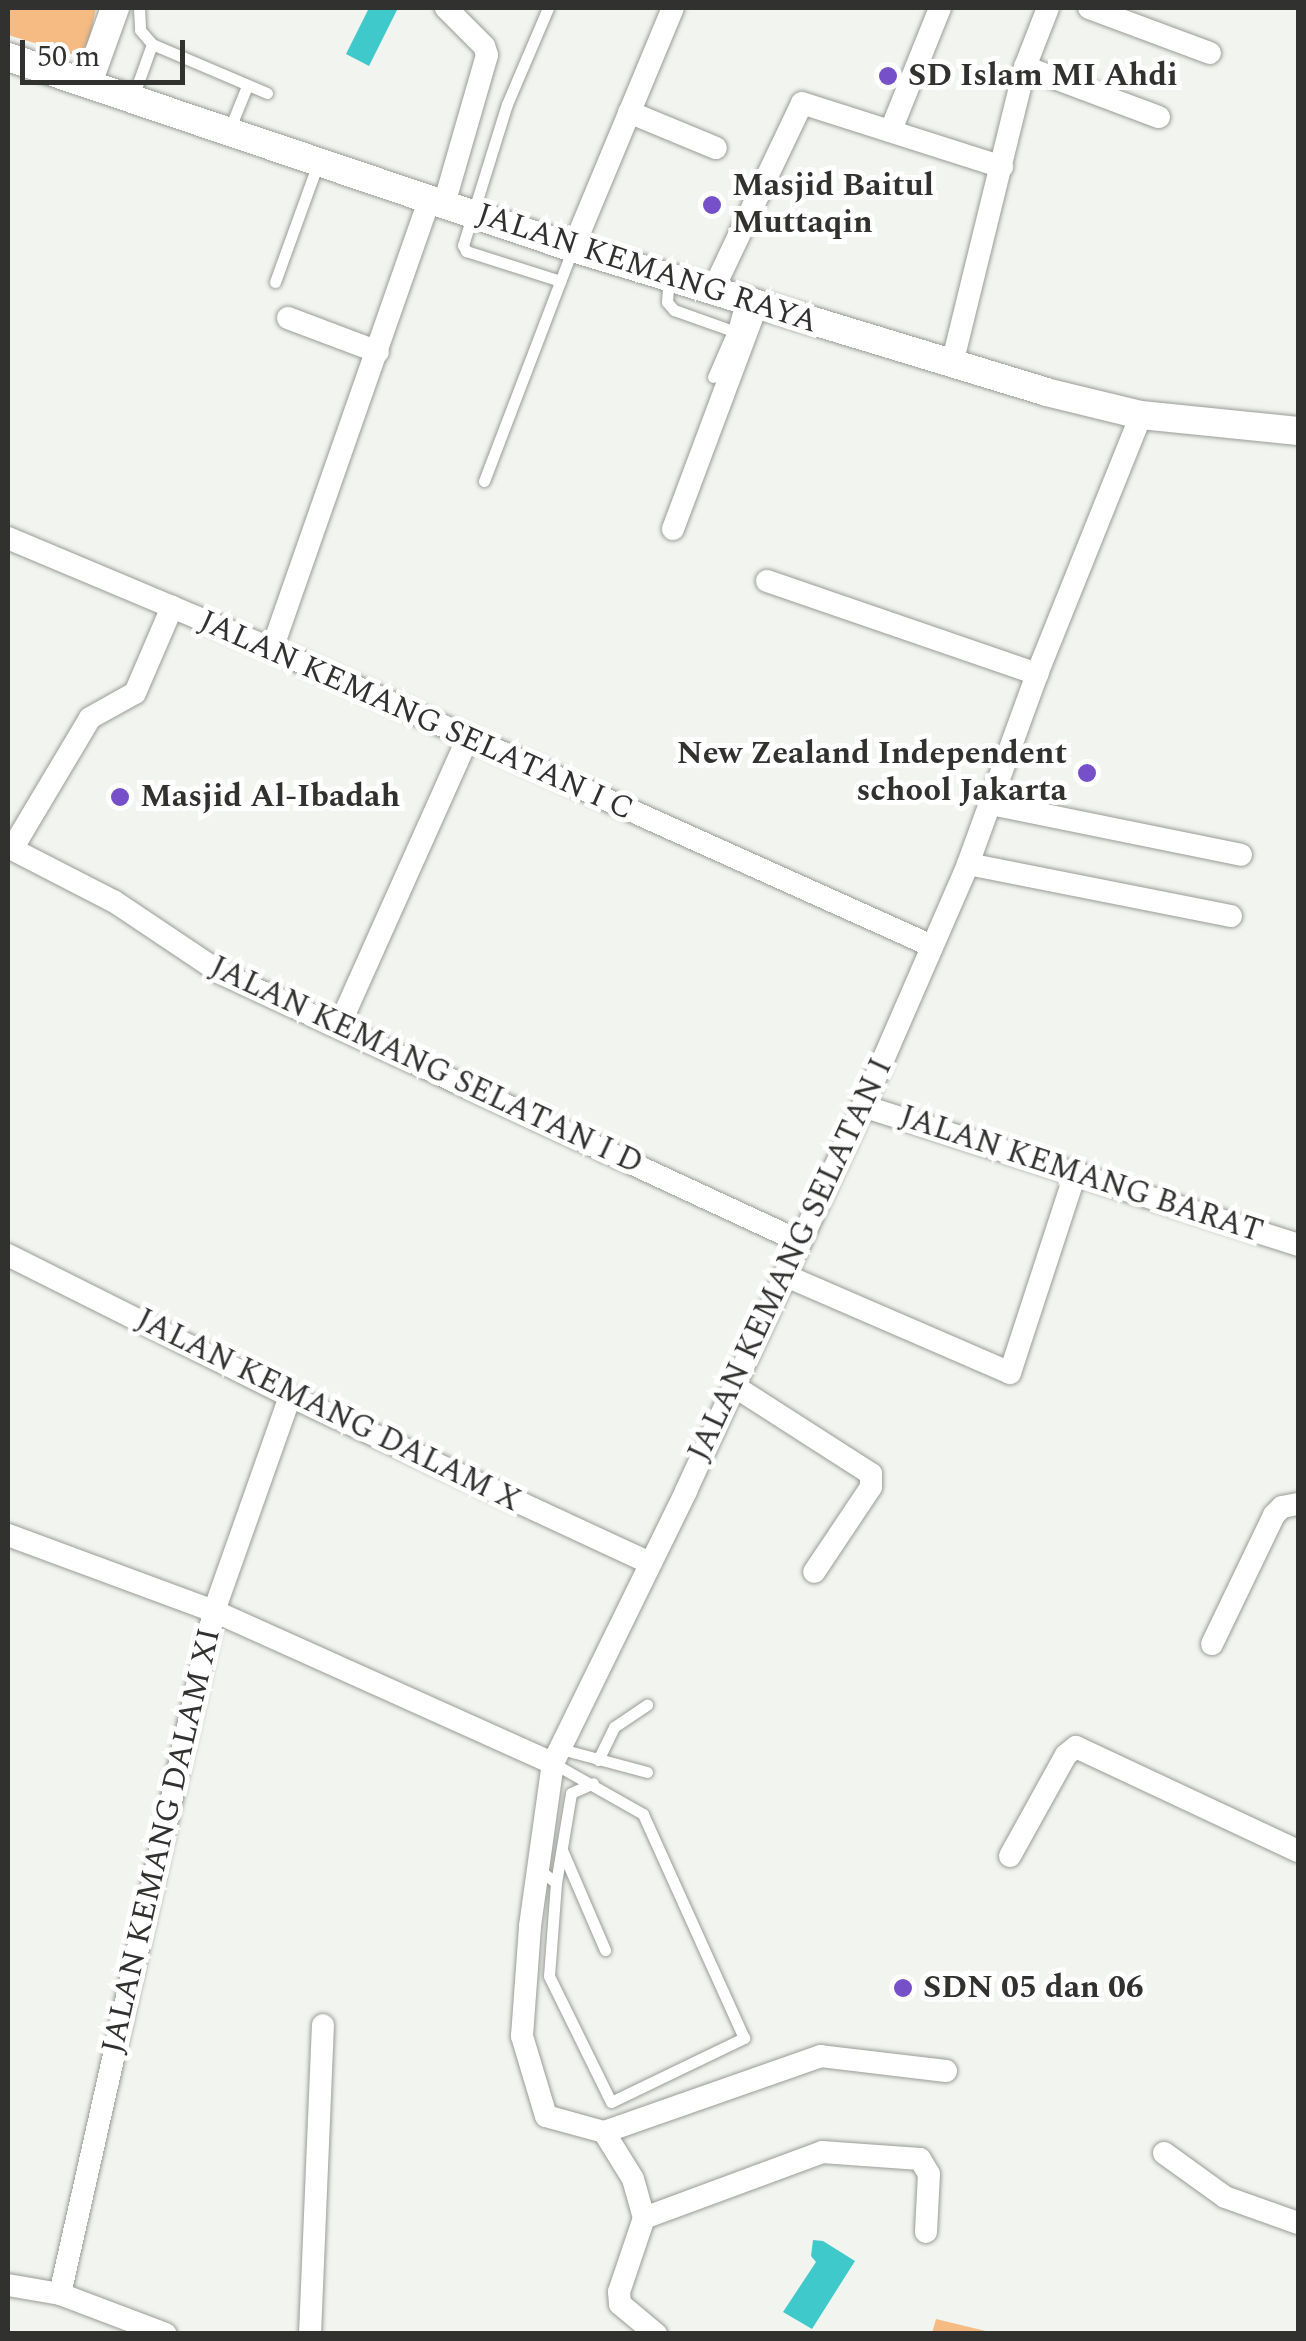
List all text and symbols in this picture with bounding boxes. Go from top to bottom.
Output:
scale bar [25,20,190,82]
text: 50 m [37,34,100,80]
place label: SD Islam MI Ahdi [908,57,1178,95]
marker: SD Islam MI Ahdi [877,65,899,87]
place label: Masjid Baitul Muttaqin [732,168,934,243]
marker: Masjid Baitul Muttaqin [701,194,723,216]
street label: JALAN KEMANG RAYA [472,196,822,342]
street label: JALAN KEMANG SELATAN I C [193,603,639,829]
place label: New Zealand Independent school Jakarta [677,736,1067,811]
marker: New Zealand Independent school Jakarta [1076,762,1098,784]
place label: Masjid Al-Ibadah [140,778,400,816]
marker: Masjid Al-Ibadah [109,786,131,808]
street label: JALAN KEMANG SELATAN I D [204,949,648,1183]
street label: JALAN KEMANG SELATAN I [681,1052,901,1468]
street label: JALAN KEMANG BARAT [895,1098,1267,1252]
street label: JALAN KEMANG DALAM X [130,1301,526,1521]
street label: JALAN KEMANG DALAM XI [94,1625,230,2057]
place label: SDN 05 dan 06 [923,1969,1144,2007]
marker: SDN 05 dan 06 [892,1977,914,1999]

